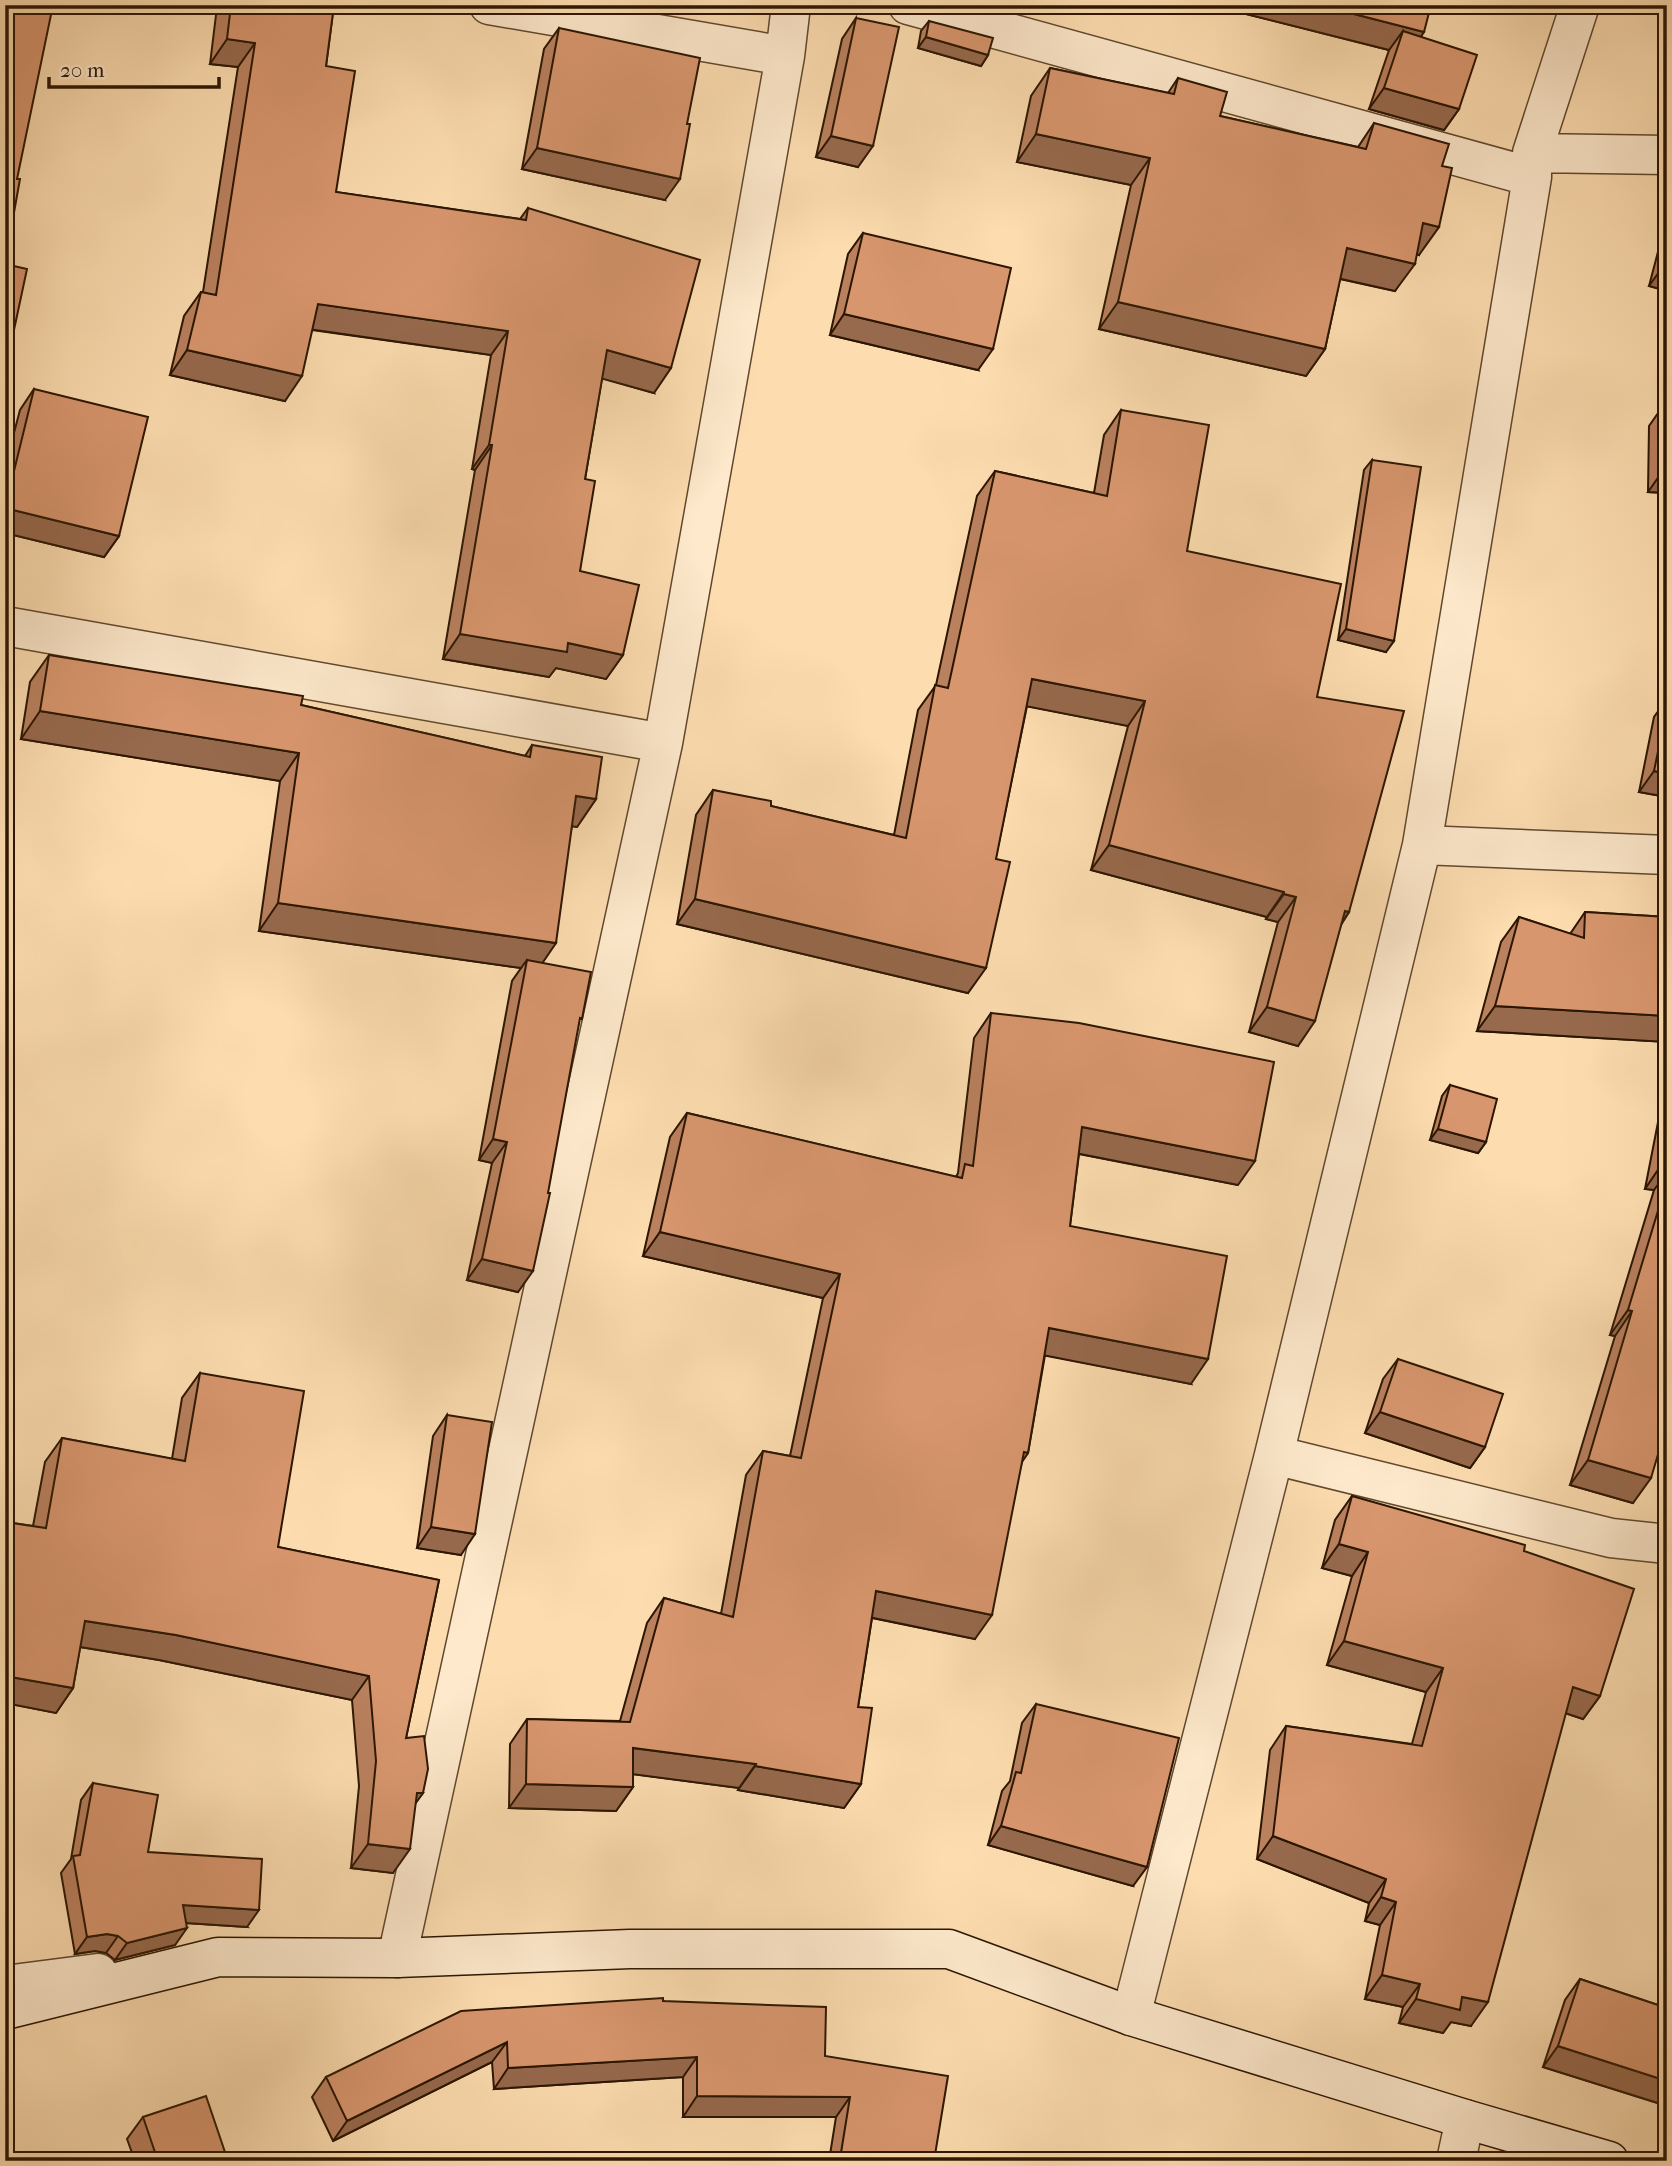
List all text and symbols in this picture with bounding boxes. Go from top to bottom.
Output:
scale bar [49,46,219,90]
text: 20 m [60,58,105,82]

